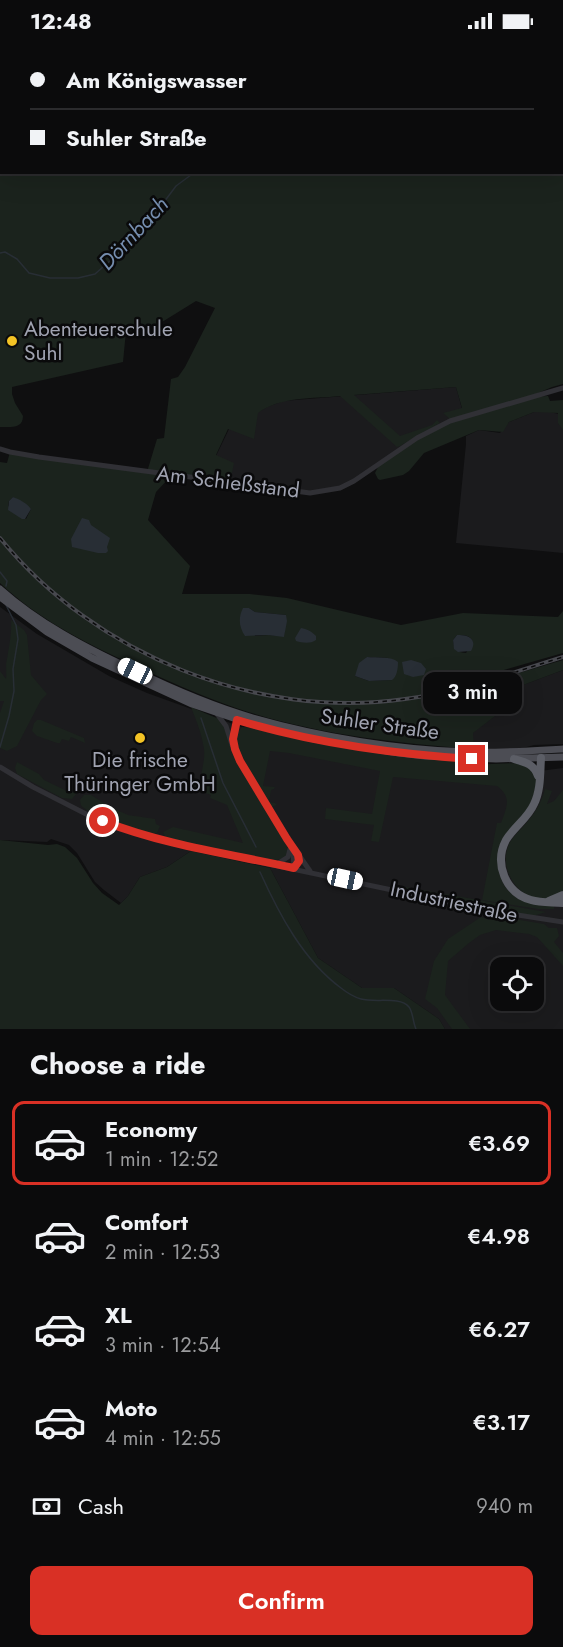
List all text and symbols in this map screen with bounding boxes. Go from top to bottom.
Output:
text: 12:48 [30,5,92,37]
text: Am Königswasser [66,64,247,96]
text: Suhler Straße [66,122,207,154]
water label: Dörnbach [90,189,176,277]
place label: Abenteuerschule Suhl [24,314,173,368]
marker: Abenteuerschule Suhl [5,334,19,348]
street label: Am Schießstand [155,458,301,506]
car [115,655,155,687]
callout: 3 min [422,672,522,714]
text: 3 min [447,678,498,707]
street label: Suhler Straße [319,701,441,747]
marker: Die frische Thüringer GmbH [133,731,147,745]
place label: Die frische Thüringer GmbH [64,745,216,799]
route end [458,745,485,772]
route start [89,807,116,834]
car [326,866,364,892]
street label: Industriestraße [387,874,521,930]
map controls [490,957,544,1011]
button: locate [490,957,544,1011]
text: Choose a ride [30,1045,205,1084]
text: Economy [105,1113,197,1145]
icon: car [33,1116,87,1170]
text: €3.69 [468,1127,530,1159]
text: 1 min · 12:52 [105,1145,218,1174]
text: Comfort [105,1206,188,1238]
icon: car [33,1209,87,1263]
text: €4.98 [467,1220,530,1252]
text: 2 min · 12:53 [105,1238,220,1267]
text: XL [105,1299,132,1331]
icon: car [33,1302,87,1356]
text: €6.27 [469,1313,530,1345]
text: 3 min · 12:54 [105,1331,221,1360]
text: Moto [105,1392,158,1424]
icon: car [33,1395,87,1449]
text: €3.17 [473,1406,530,1438]
text: 4 min · 12:55 [105,1424,221,1453]
icon: cash [30,1490,63,1523]
text: Cash [78,1490,124,1522]
text: 940 m [476,1492,533,1521]
button: Confirm [30,1566,533,1635]

